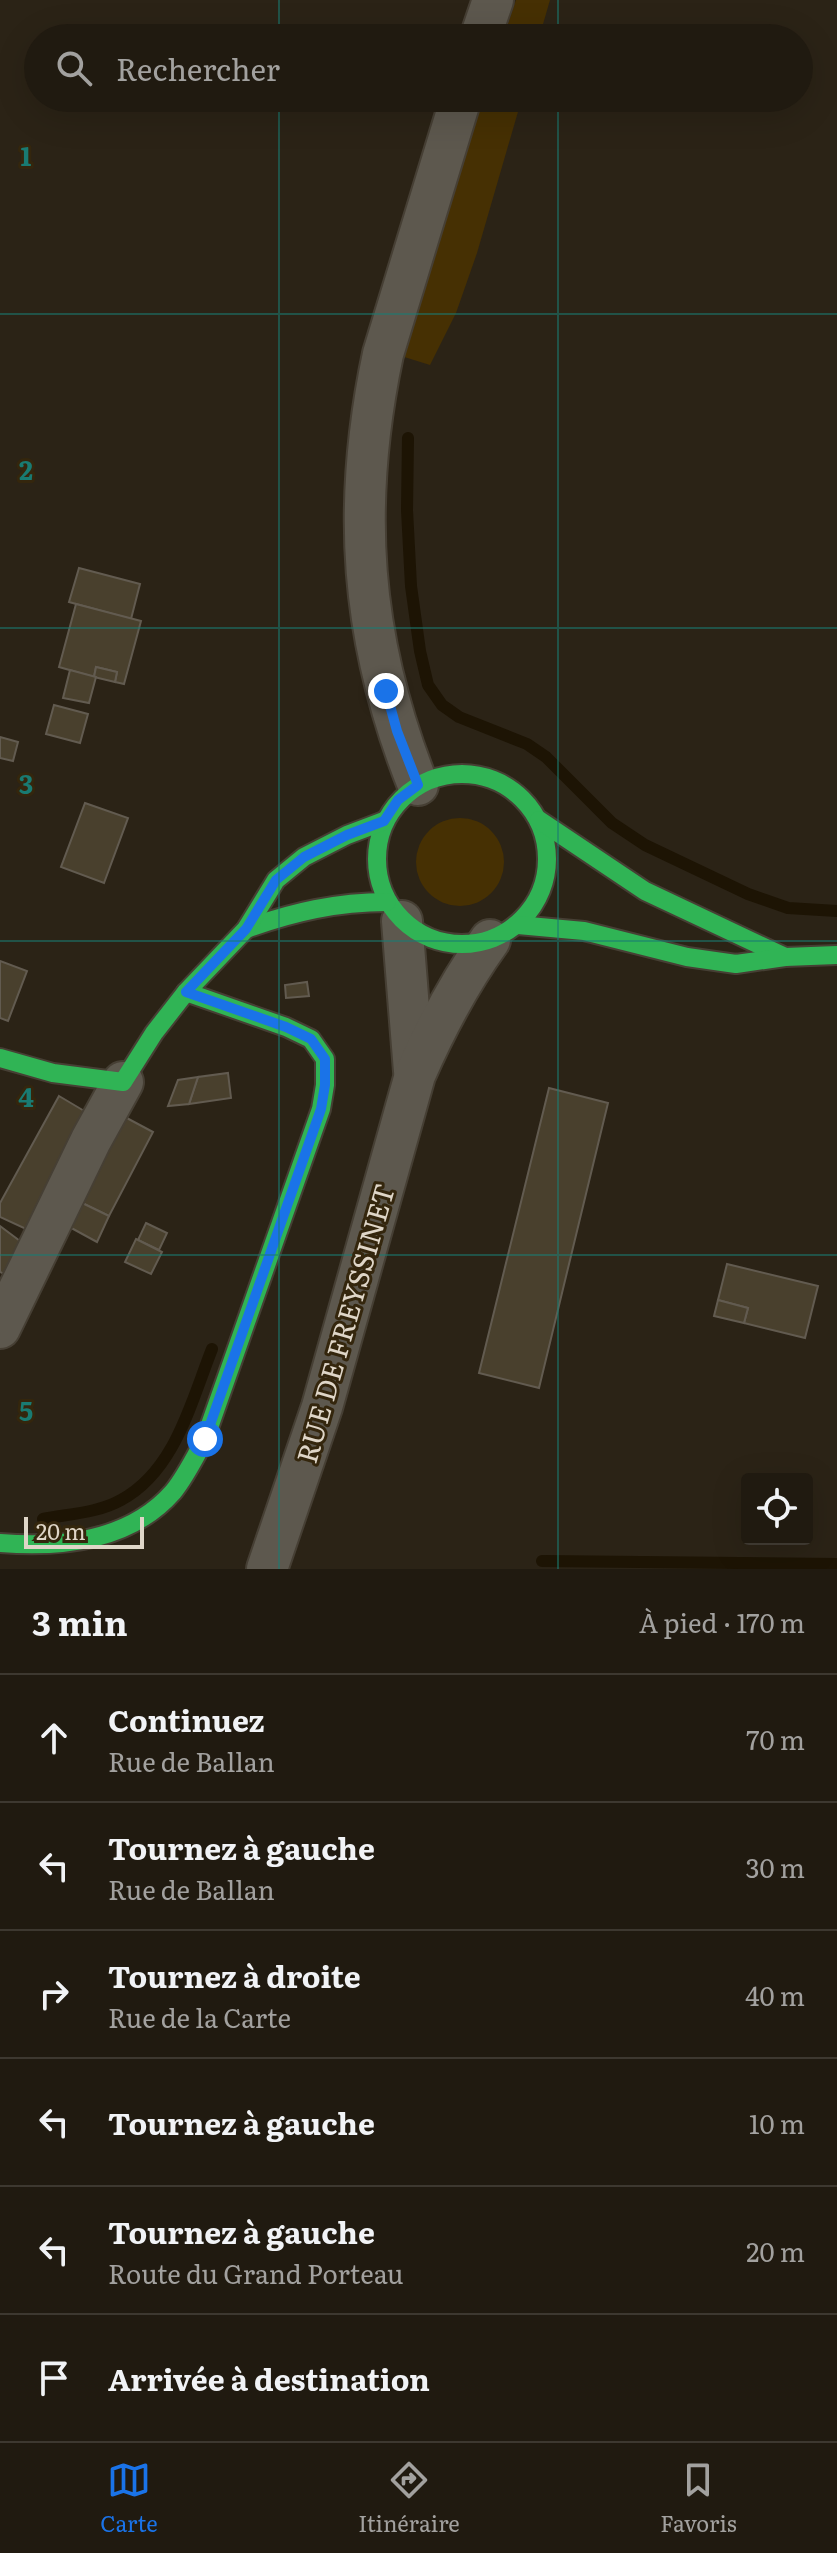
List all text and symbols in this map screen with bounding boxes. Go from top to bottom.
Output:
search box [24,24,813,112]
icon: search [52,46,96,90]
text: Rechercher [116,46,280,90]
text: 1 [21,135,32,174]
text: 2 [19,449,33,488]
route end [368,673,404,709]
text: 3 [19,763,33,802]
text: 4 [18,1076,34,1115]
street label: RUE DE FREYSSINET [284,1178,404,1468]
text: 5 [19,1390,33,1429]
route start [187,1421,223,1457]
map controls [741,1473,813,1545]
button: locate [741,1473,813,1545]
scale bar [24,1513,144,1549]
text: 20 m [36,1514,86,1547]
text: 3 min [32,1596,128,1646]
text: À pied · 170 m [639,1602,805,1641]
text: Continuez [108,1697,265,1741]
icon: ahead [32,1716,76,1760]
text: 70 m [746,1719,805,1758]
text: Rue de Ballan [108,1741,275,1780]
text: Tournez à gauche [108,1825,375,1869]
icon: left [32,1844,76,1888]
text: 30 m [745,1847,805,1886]
text: Rue de Ballan [108,1869,275,1908]
text: Tournez à droite [108,1953,361,1997]
icon: right [32,1972,76,2016]
text: 40 m [745,1975,805,2014]
text: Rue de la Carte [108,1997,291,2036]
icon: left [32,2100,76,2144]
text: Tournez à gauche [108,2100,375,2144]
text: 10 m [749,2103,805,2142]
text: Tournez à gauche [108,2209,375,2253]
icon: left [32,2228,76,2272]
text: 20 m [746,2231,805,2270]
text: Route du Grand Porteau [108,2253,404,2292]
icon: arrive [32,2356,76,2400]
text: Arrivée à destination [108,2356,430,2400]
tab: Carte [100,2458,158,2539]
tab: Itinéraire [358,2458,460,2539]
tab: Favoris [660,2458,737,2539]

